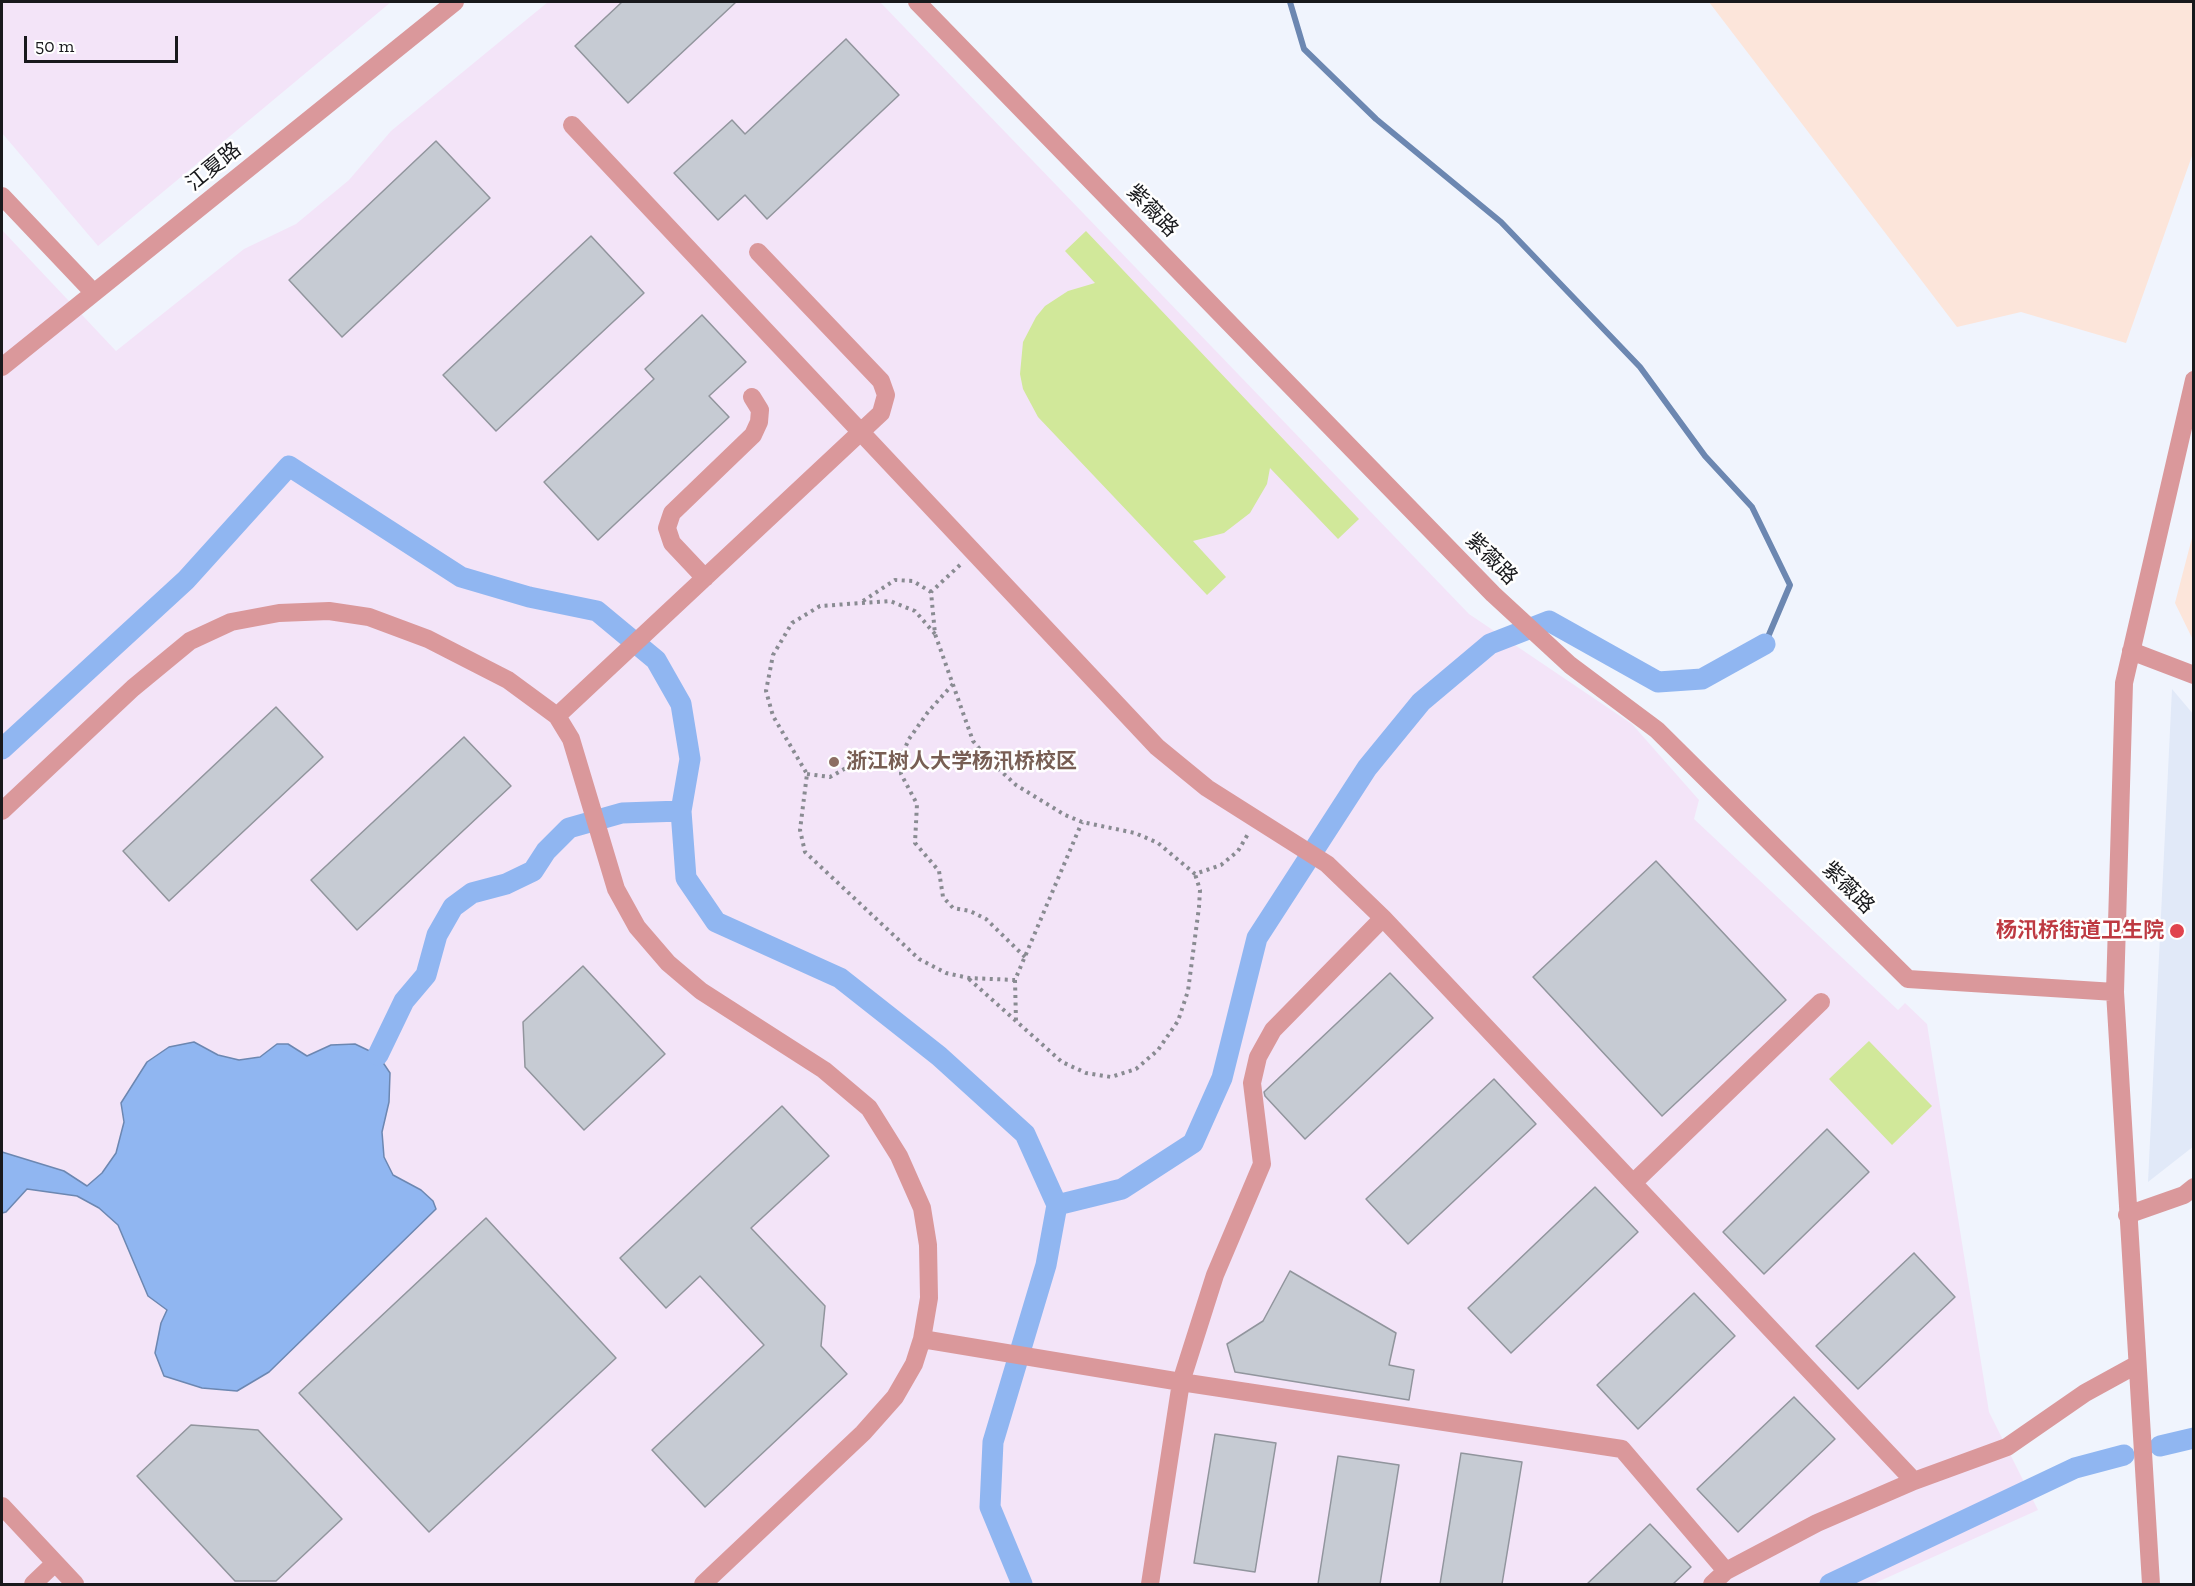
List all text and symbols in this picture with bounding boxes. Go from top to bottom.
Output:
scale bar [27,24,182,62]
text: 50 m [35,35,74,57]
street label: 江夏路 [182,137,246,197]
street label: 紫薇路 [1121,180,1183,242]
street label: 紫薇路 [1460,528,1522,590]
place label: 浙江树人大学杨汛桥校区 [846,749,1077,775]
marker: 浙江树人大学杨汛桥校区 [827,755,841,769]
street label: 紫薇路 [1817,857,1879,919]
place label: 杨汛桥街道卫生院 [1996,918,2164,944]
marker: 杨汛桥街道卫生院 [2168,922,2186,940]

